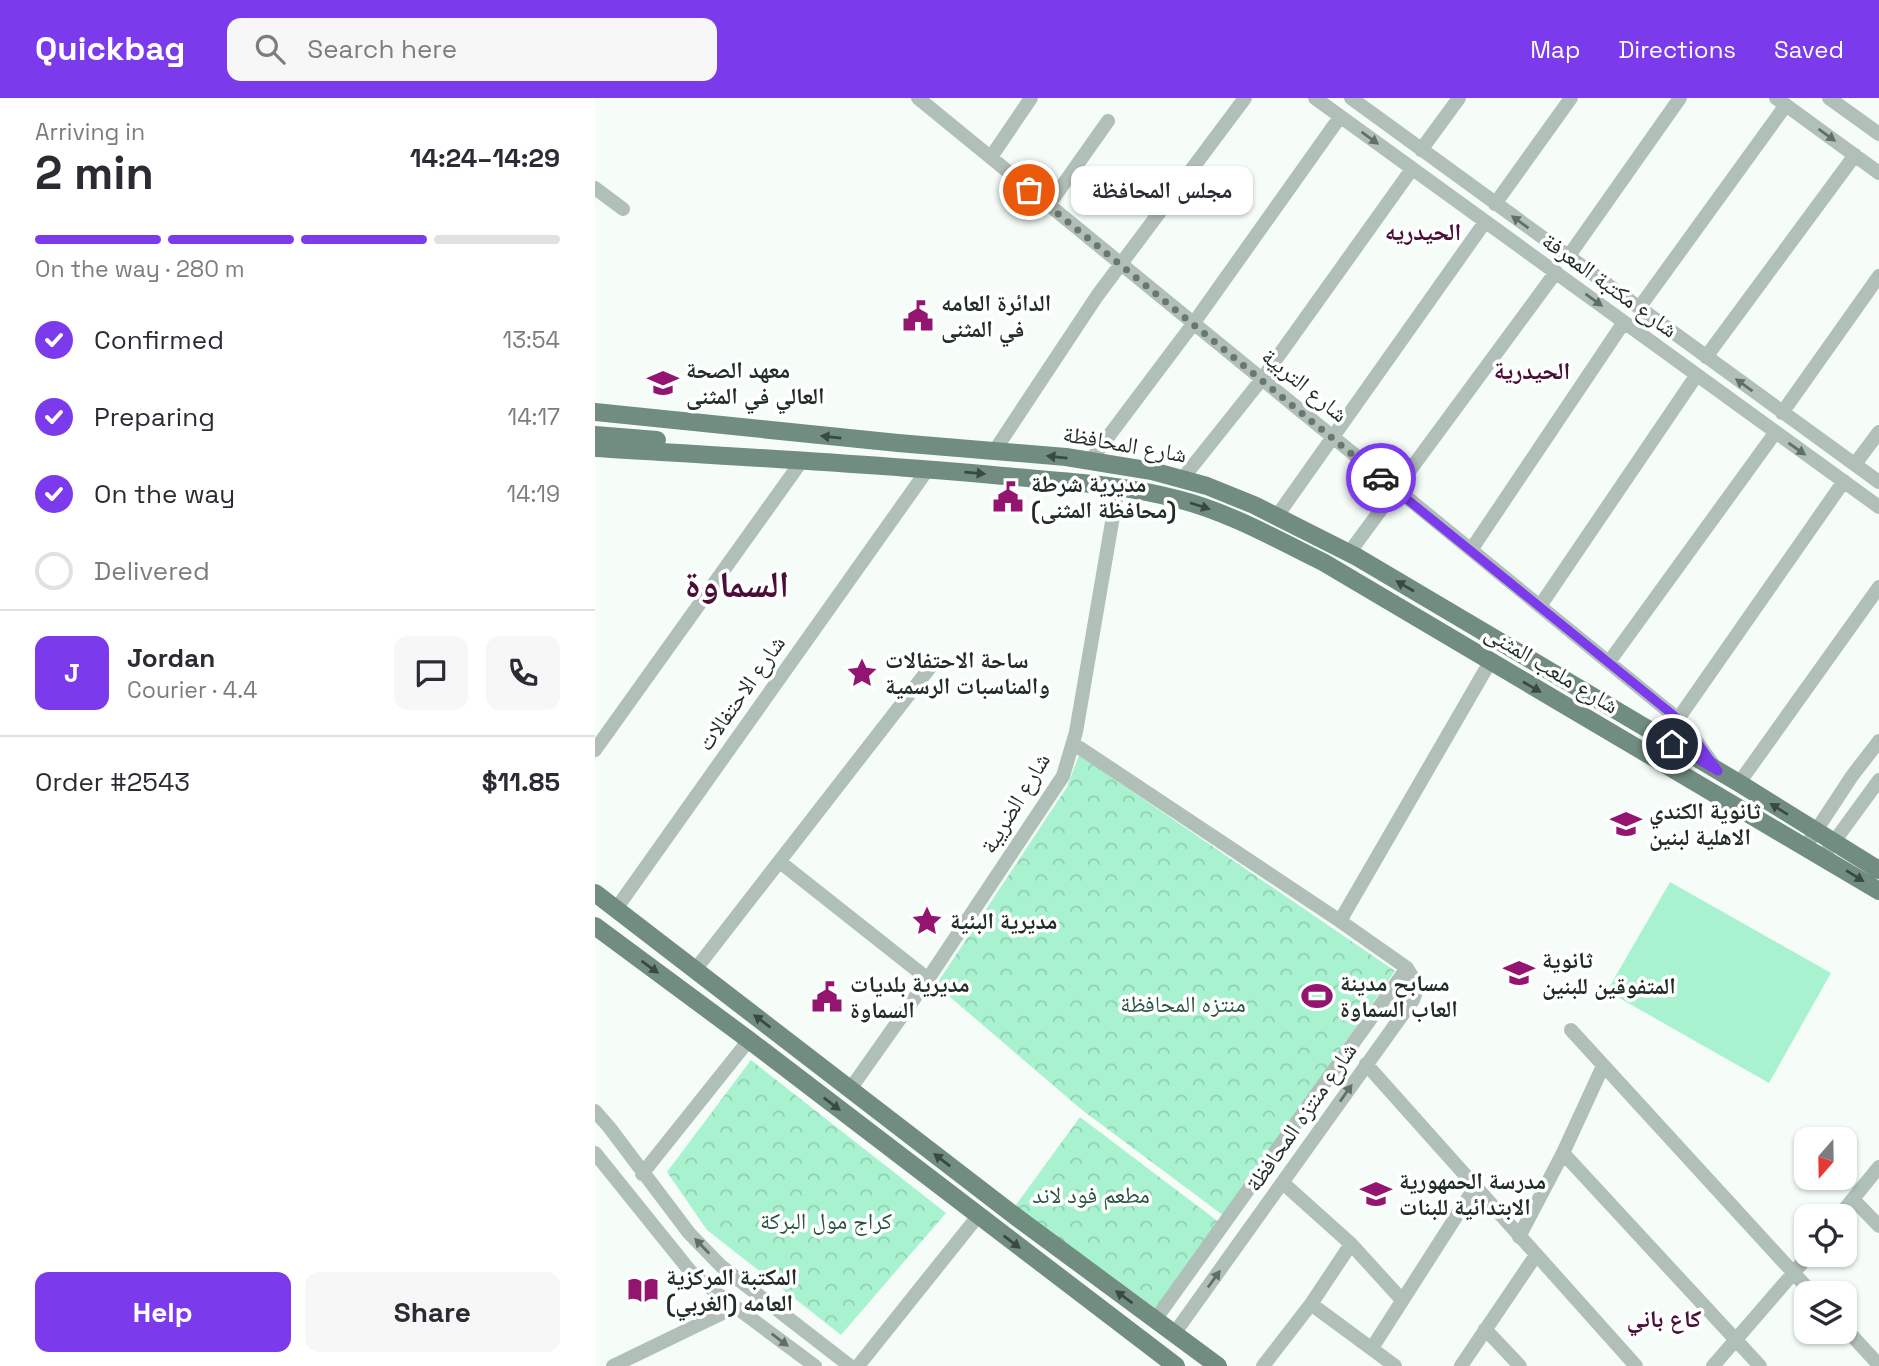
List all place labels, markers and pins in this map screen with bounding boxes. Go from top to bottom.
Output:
pin [999,160,1059,220]
callout: مجلس المحافظة [1071,166,1253,214]
place label: الدائرة العامه في المثنى [941,288,1051,348]
public building icon: الدائرة العامه في المثنى [901,299,935,333]
place label: معهد الصحة العالي في المثنى [686,355,825,415]
school or university icon: معهد الصحة العالي في المثنى [646,366,680,400]
place label: مديرية شرطة (محافظة المثنى) [1031,469,1176,525]
public building icon: مديرية شرطة (محافظة المثنى) [991,480,1025,514]
place label: ساحة الاحتفالات والمناسبات الرسمية [885,645,1050,701]
place icon: ساحة الاحتفالات والمناسبات الرسمية [845,656,879,690]
pin [1642,714,1702,774]
place label: ثانوية الكندي الاهلية لبنين [1649,796,1761,852]
school or university icon: ثانوية الكندي الاهلية لبنين [1609,807,1643,841]
place icon: مديرية البئية [910,904,944,938]
place label: مديرية البئية [950,906,1057,936]
place label: ثانوية المتفوقين للبنين [1542,945,1676,1001]
school or university icon: ثانوية المتفوقين للبنين [1502,956,1536,990]
place label: مسابح مدينة العاب السماوة [1340,968,1458,1024]
place label: مديرية بلديات السماوة [850,969,970,1025]
sports icon: مسابح مدينة العاب السماوة [1300,979,1334,1013]
public building icon: مديرية بلديات السماوة [810,980,844,1014]
place label: مدرسة الحمهورية الابتدائية للبنات [1399,1166,1546,1222]
school or university icon: مدرسة الحمهورية الابتدائية للبنات [1359,1177,1393,1211]
place label: المكتبة المركزية العامه (الغربي) [666,1262,797,1322]
library icon: المكتبة المركزية العامه (الغربي) [626,1273,660,1307]

